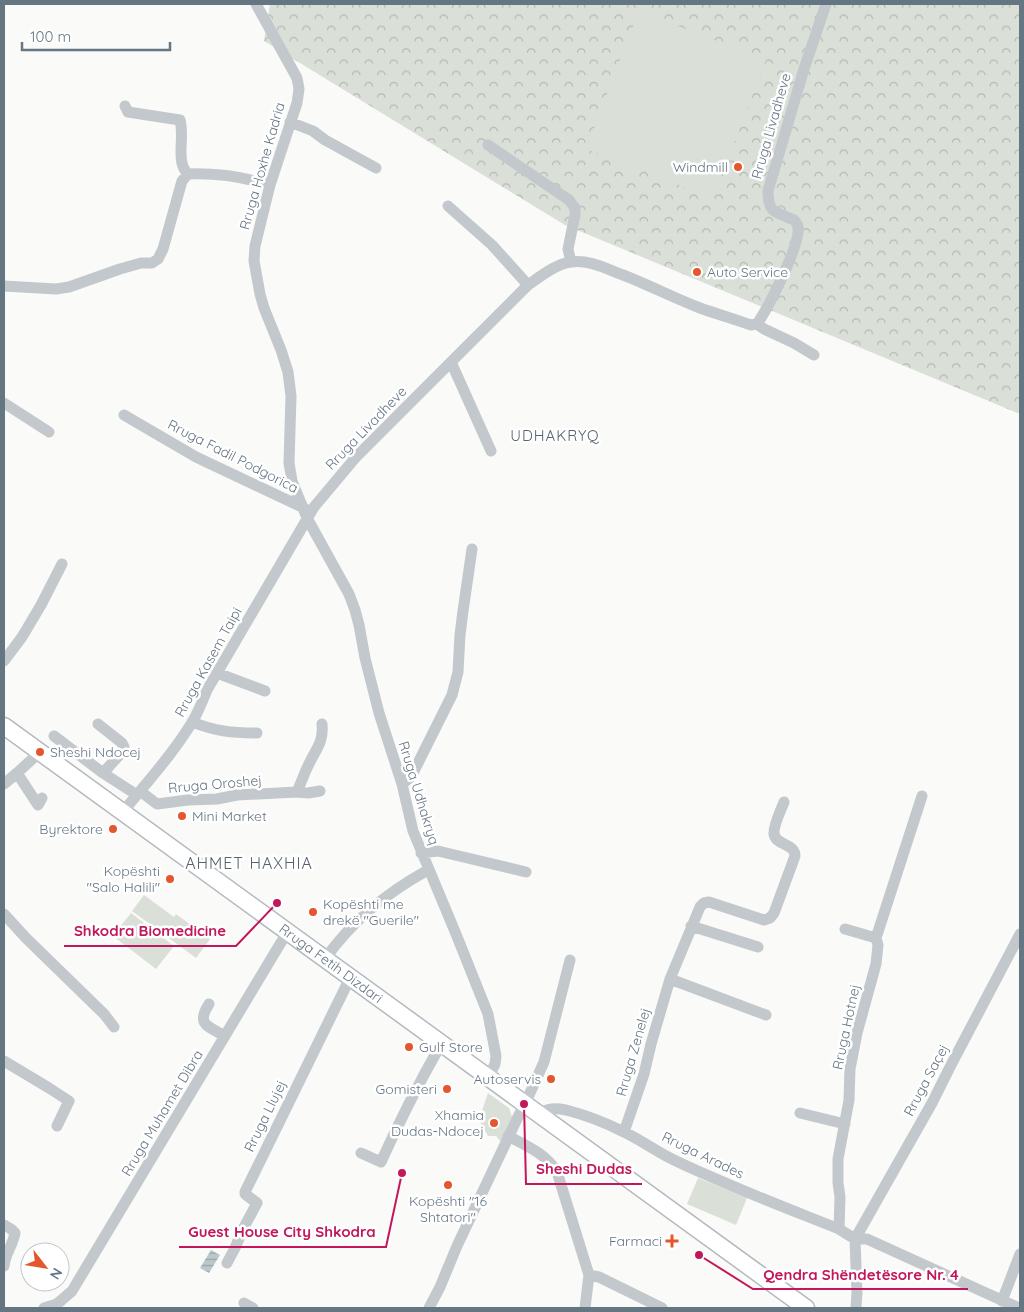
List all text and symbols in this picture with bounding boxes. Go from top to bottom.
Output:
scale bar [22,20,170,52]
text: 100 m [30,27,71,46]
street label: Rruga Livadheve [747,71,795,181]
street label: Rruga Hoxhe Kadria [235,100,289,232]
place label: Windmill [673,158,728,176]
marker: Windmill [732,161,744,173]
place label: Auto Service [707,263,788,281]
marker: Auto Service [691,266,703,278]
street label: Rruga Livadheve [322,382,411,474]
street label: Rruga Fadil Podgorica [165,415,301,497]
district label: UDHAKRYQ [510,426,600,445]
street label: Rruga Kasem Taipi [170,604,246,720]
street label: Rruga Udhakryq [395,739,443,847]
place label: Sheshi Ndocej [50,743,141,761]
marker: Sheshi Ndocej [34,746,46,758]
street label: Rruga Oroshej [167,771,263,797]
place label: Mini Market [192,807,267,825]
marker: Mini Market [176,810,188,822]
place label: Byrektore [39,820,103,838]
marker: Byrektore [107,823,119,835]
district label: AHMET HAXHIA [185,853,313,873]
place label: Kopështi "Salo Halili" [87,862,160,896]
marker: Kopështi "Salo Halili" [164,873,176,885]
place label: Kopështi me drekë "Guerile" [323,895,419,929]
marker: Kopështi me drekë "Guerile" [307,906,319,918]
callout: Shkodra Biomedicine [64,916,236,946]
street label: Rruga Fetih Dizdari [276,920,386,1007]
text: Shkodra Biomedicine [74,921,226,940]
street label: Rruga Hotnej [828,983,864,1071]
street label: Rruga Zenelej [612,1006,654,1098]
place label: Gulf Store [419,1038,483,1056]
marker: Gulf Store [403,1041,415,1053]
street label: Rruga Saçej [900,1041,952,1119]
street label: Rruga Muhamet Dibra [117,1047,207,1179]
place label: Autoservis [473,1070,541,1088]
marker: Autoservis [545,1073,557,1085]
street label: Rruga Llujej [240,1077,290,1155]
place label: Gomisteri [376,1080,437,1098]
marker: Gomisteri [441,1083,453,1095]
place label: Xhamia Dudas-Ndocej [391,1106,484,1140]
marker: Xhamia Dudas-Ndocej [488,1117,500,1129]
street label: Rruga Arades [659,1127,747,1183]
callout: Sheshi Dudas [526,1154,642,1184]
text: Sheshi Dudas [536,1159,632,1178]
marker: Kopështi "16 Shtatori" [442,1179,454,1191]
place label: Kopështi "16 Shtatori" [409,1192,488,1226]
callout: Guest House City Shkodra [179,1217,386,1247]
text: Guest House City Shkodra [188,1222,376,1241]
place label: Farmaci [609,1232,662,1250]
marker: Farmaci [666,1235,678,1247]
north arrow [20,1242,70,1292]
callout: Qendra Shëndetësore Nr. 4 [753,1259,968,1289]
text: N [46,1265,67,1283]
text: Qendra Shëndetësore Nr. 4 [763,1265,959,1284]

